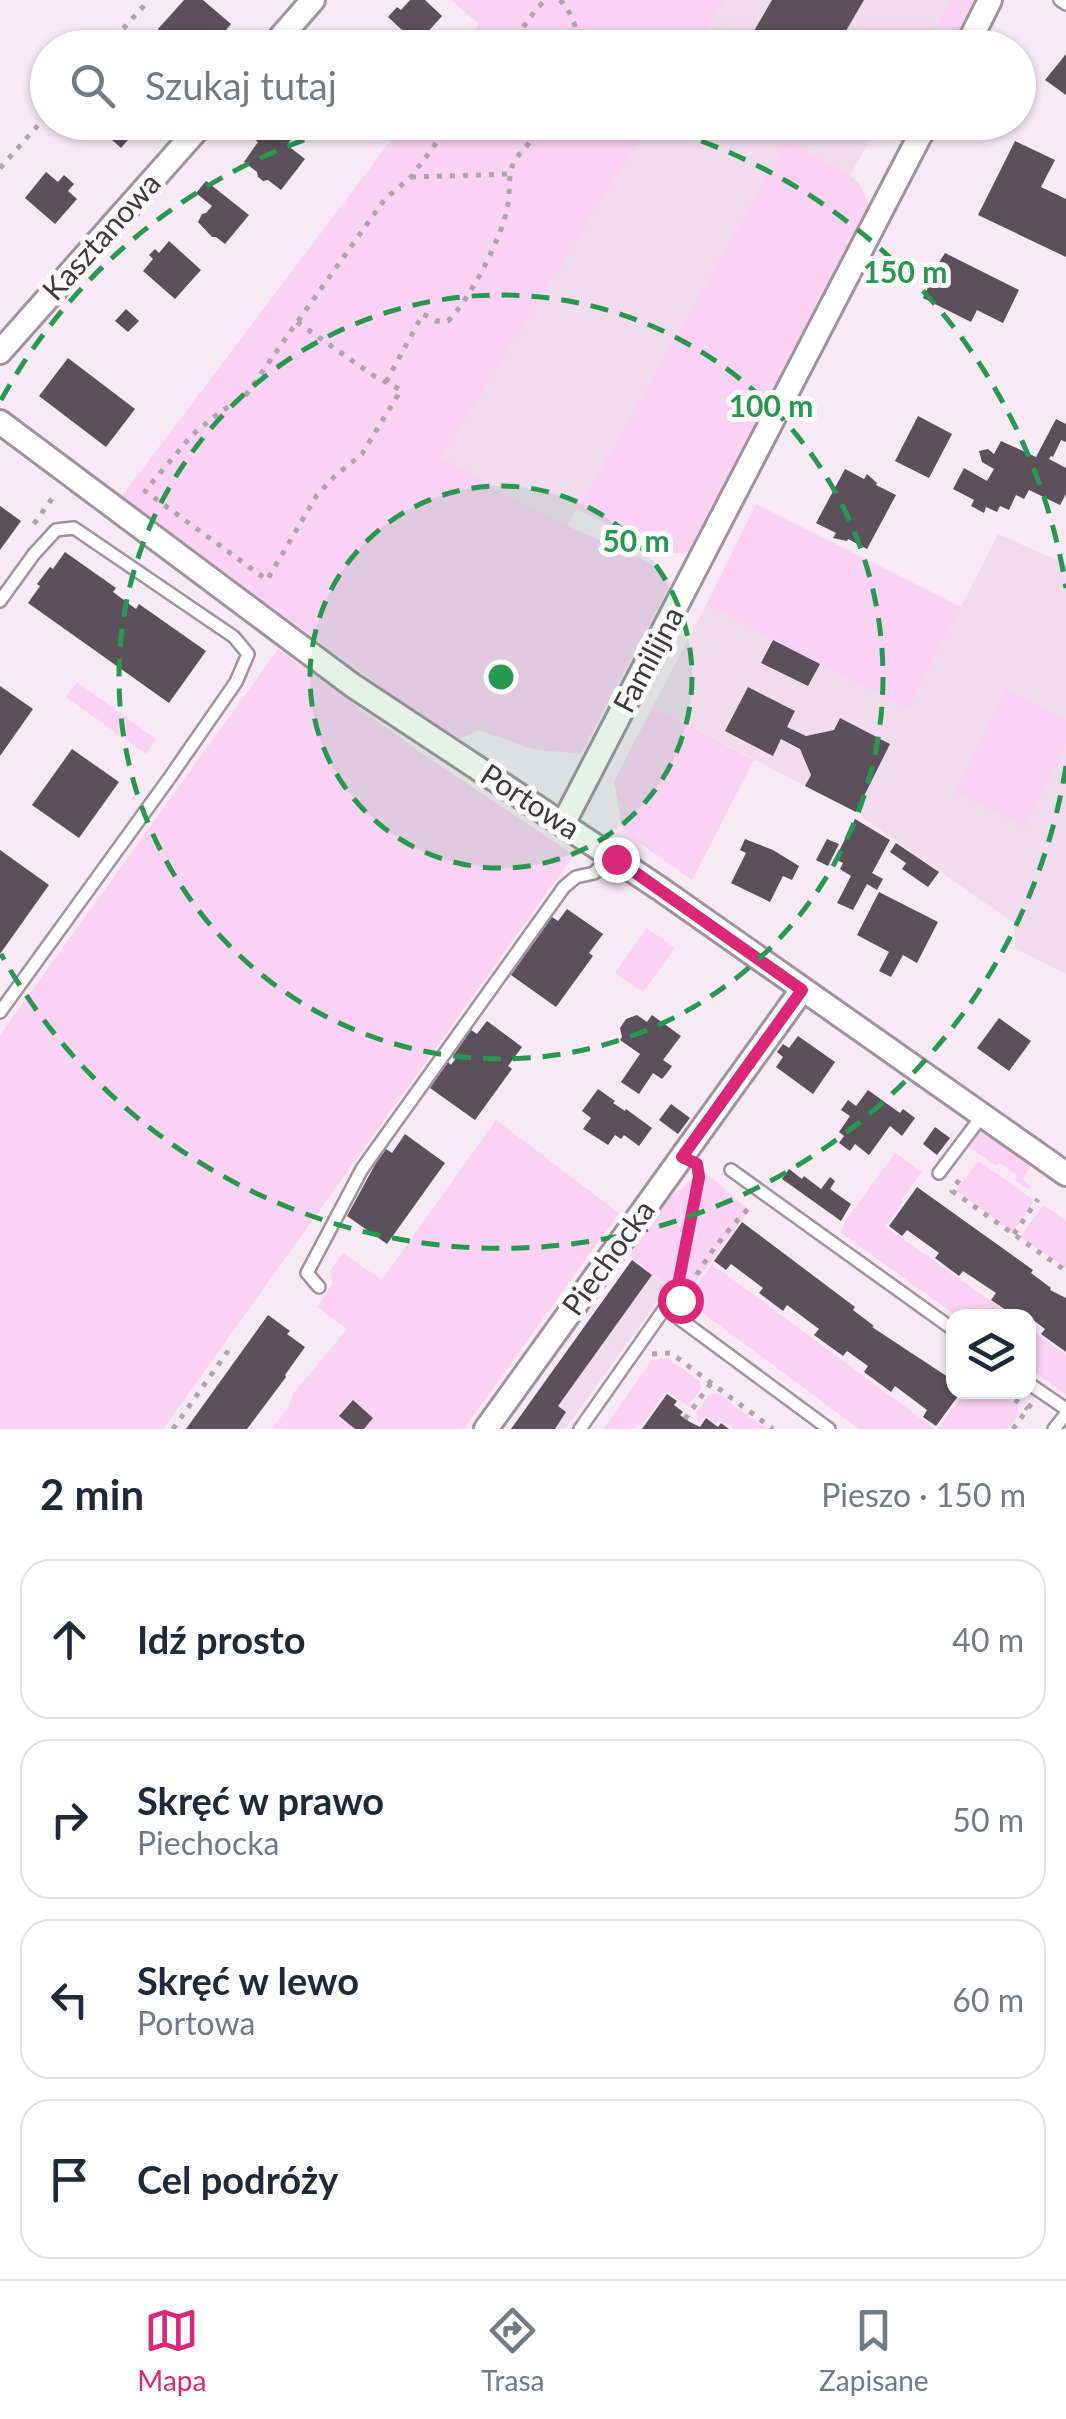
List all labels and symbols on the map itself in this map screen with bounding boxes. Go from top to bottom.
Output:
street label: Kasztanowa [34,165,167,307]
text: 150 m [863,253,947,289]
text: 100 m [729,387,813,423]
text: 50 m [602,522,670,558]
street label: Familijna [604,600,690,718]
centre of rings [483,659,519,695]
street label: Portowa [475,755,587,846]
route end [594,837,640,883]
street label: Piechocka [554,1192,661,1321]
route start [658,1278,704,1324]

